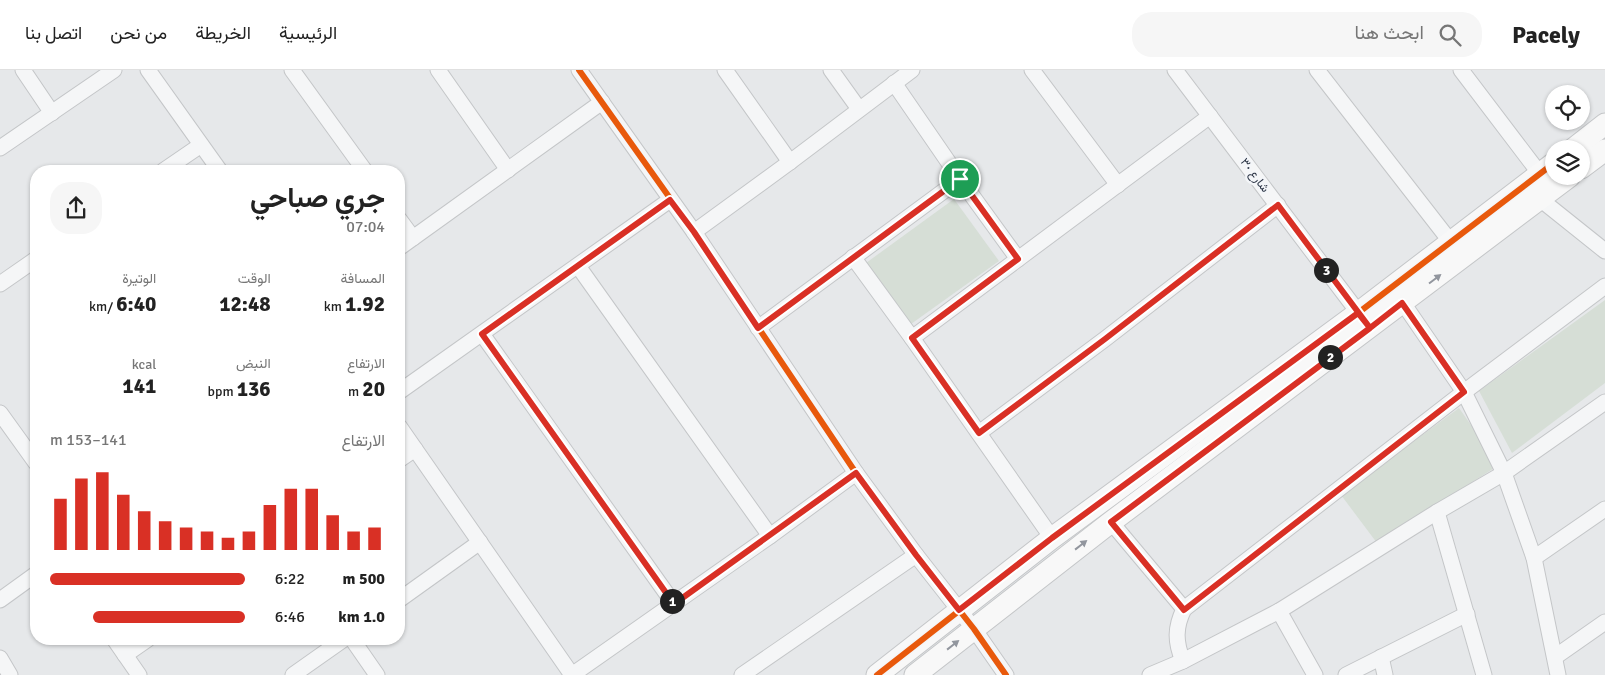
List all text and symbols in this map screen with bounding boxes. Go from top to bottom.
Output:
search box [1132,12,1482,57]
text: Pacely [1512,20,1580,50]
text: ابحث هنا [1355,21,1424,45]
icon: search [1436,21,1464,49]
text: اتصل بنا [25,22,82,44]
text: من نحن [110,22,167,44]
text: الخريطة [195,22,251,44]
text: الرئيسية [279,22,337,44]
map controls [1545,85,1590,185]
button: locate [1545,85,1590,130]
button: layers [1545,140,1590,185]
street label: شارع ٣٠ [1236,155,1272,196]
pin [939,158,981,200]
icon: arrive [946,165,974,193]
text: جري صباحي [250,181,385,215]
button: share [50,182,102,234]
text: 07:04 [346,217,385,237]
pin: 3 [1314,258,1338,282]
text: 3 [1323,262,1330,279]
text: الوتيرة [122,270,156,287]
text: الوقت [238,270,271,287]
text: المسافة [341,270,385,287]
one-way arrow [1428,274,1442,284]
text: 6:40 [116,291,156,317]
text: 12:48 [219,291,271,317]
text: 1.92 [345,291,385,317]
text: /km [89,298,116,315]
text: km [324,298,345,315]
pin: 2 [1318,344,1342,370]
text: 2 [1327,349,1334,366]
text: النبض [236,355,271,372]
text: الارتفاع [347,355,385,372]
text: kcal [132,356,156,373]
text: 141 [122,373,156,399]
text: 136 [237,376,271,402]
text: 20 [362,376,385,402]
text: bpm [208,383,237,400]
text: m [348,383,362,400]
text: 141–153 m [50,430,127,450]
text: الارتفاع [342,431,385,451]
one-way arrow [1074,540,1088,550]
text: 6:22 [275,569,305,589]
text: 500 m [343,569,385,589]
pin: 1 [660,588,684,614]
text: 1 [669,593,676,610]
text: 6:46 [275,607,305,627]
text: 1.0 km [338,607,385,627]
one-way arrow [946,640,960,650]

